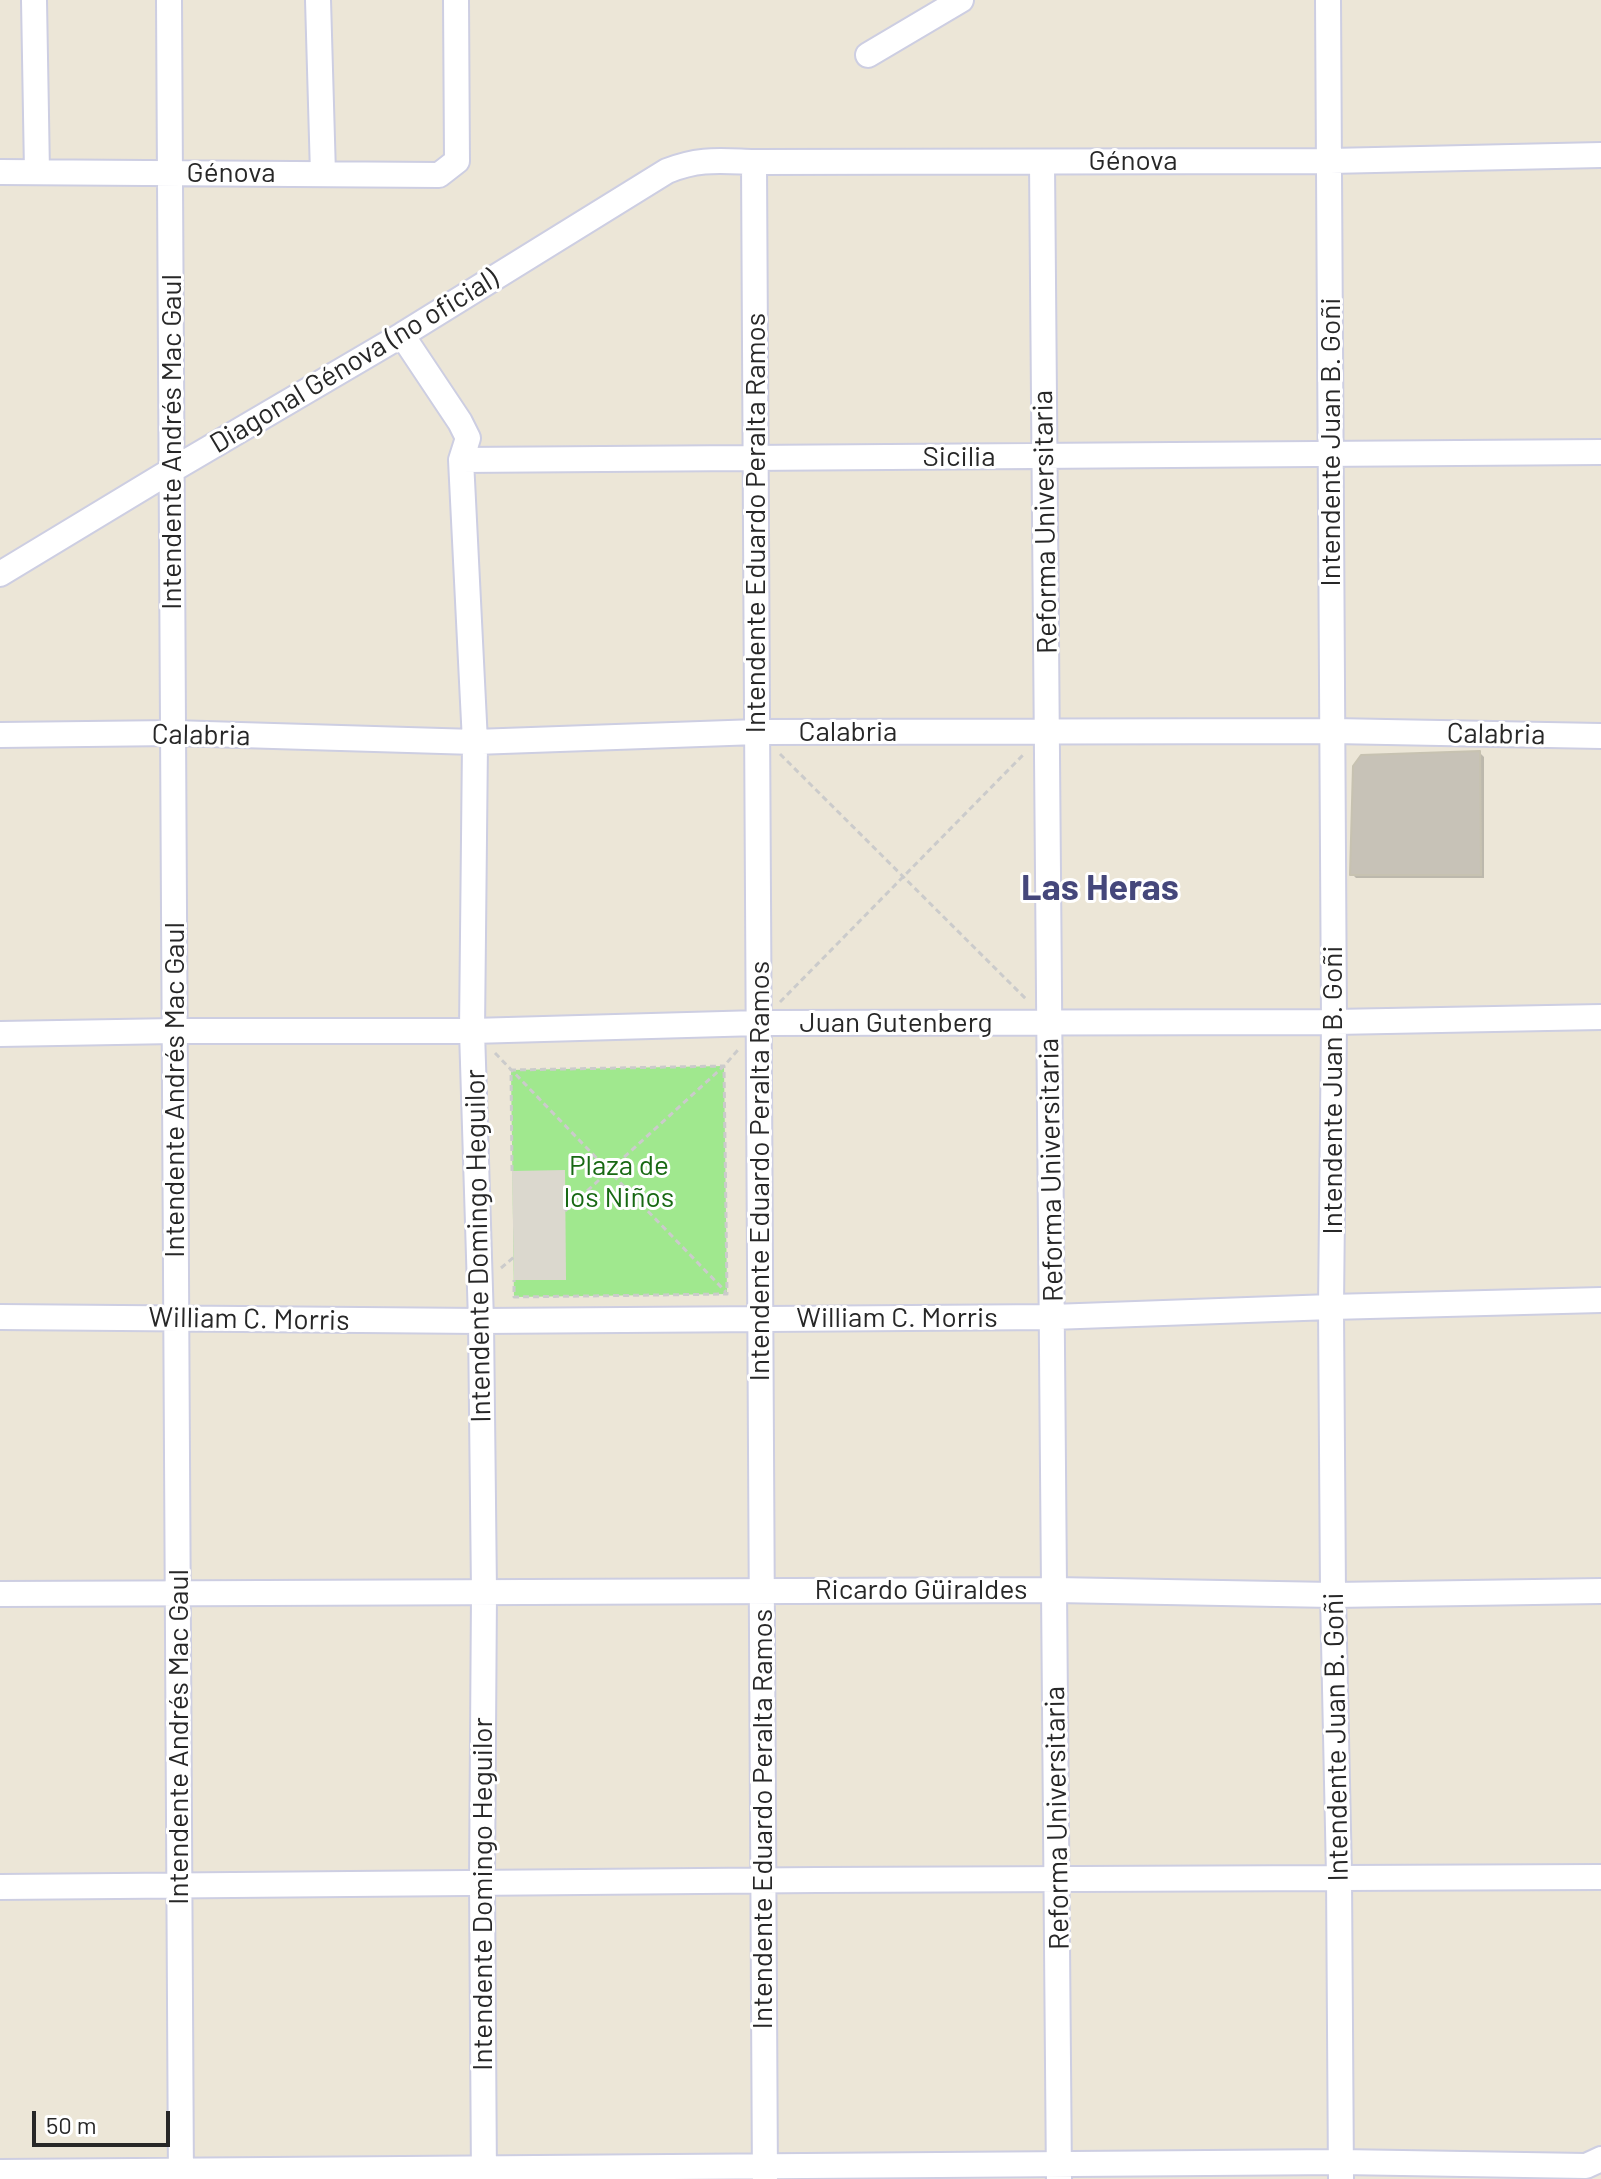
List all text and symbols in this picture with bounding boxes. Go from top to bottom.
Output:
street label: Génova [1089,144,1177,178]
street label: Génova [187,156,275,190]
street label: Diagonal Génova (no oficial) [204,262,504,460]
street label: Intendente Andrés Mac Gaul [155,274,189,610]
street label: Intendente Juan B. Goñi [1314,298,1348,586]
street label: Intendente Eduardo Peralta Ramos [739,313,773,733]
street label: Reforma Universitaria [1026,390,1064,654]
street label: Sicilia [922,440,996,474]
street label: Calabria [799,715,897,749]
street label: Calabria [1446,716,1546,752]
street label: Calabria [151,717,251,753]
district label: Las Heras [1021,866,1179,910]
street label: Intendente Andrés Mac Gaul [158,922,192,1258]
street label: Intendente Juan B. Goñi [1316,946,1350,1234]
street label: Intendente Eduardo Peralta Ramos [743,961,777,1381]
street label: Juan Gutenberg [800,1006,992,1040]
street label: Reforma Universitaria [1032,1038,1070,1302]
street label: Intendente Domingo Heguilor [458,1069,498,1423]
park label: Plaza de los Niños [564,1149,674,1215]
street label: William C. Morris [148,1300,350,1338]
street label: William C. Morris [796,1301,998,1335]
street label: Intendente Andrés Mac Gaul [162,1569,196,1905]
street label: Ricardo Güiraldes [814,1573,1028,1607]
street label: Intendente Juan B. Goñi [1317,1592,1355,1882]
street label: Intendente Eduardo Peralta Ramos [746,1609,780,2029]
street label: Reforma Universitaria [1038,1686,1076,1950]
street label: Intendente Domingo Heguilor [466,1717,500,2071]
scale bar [36,2095,174,2145]
text: 50 m [46,2110,97,2139]

